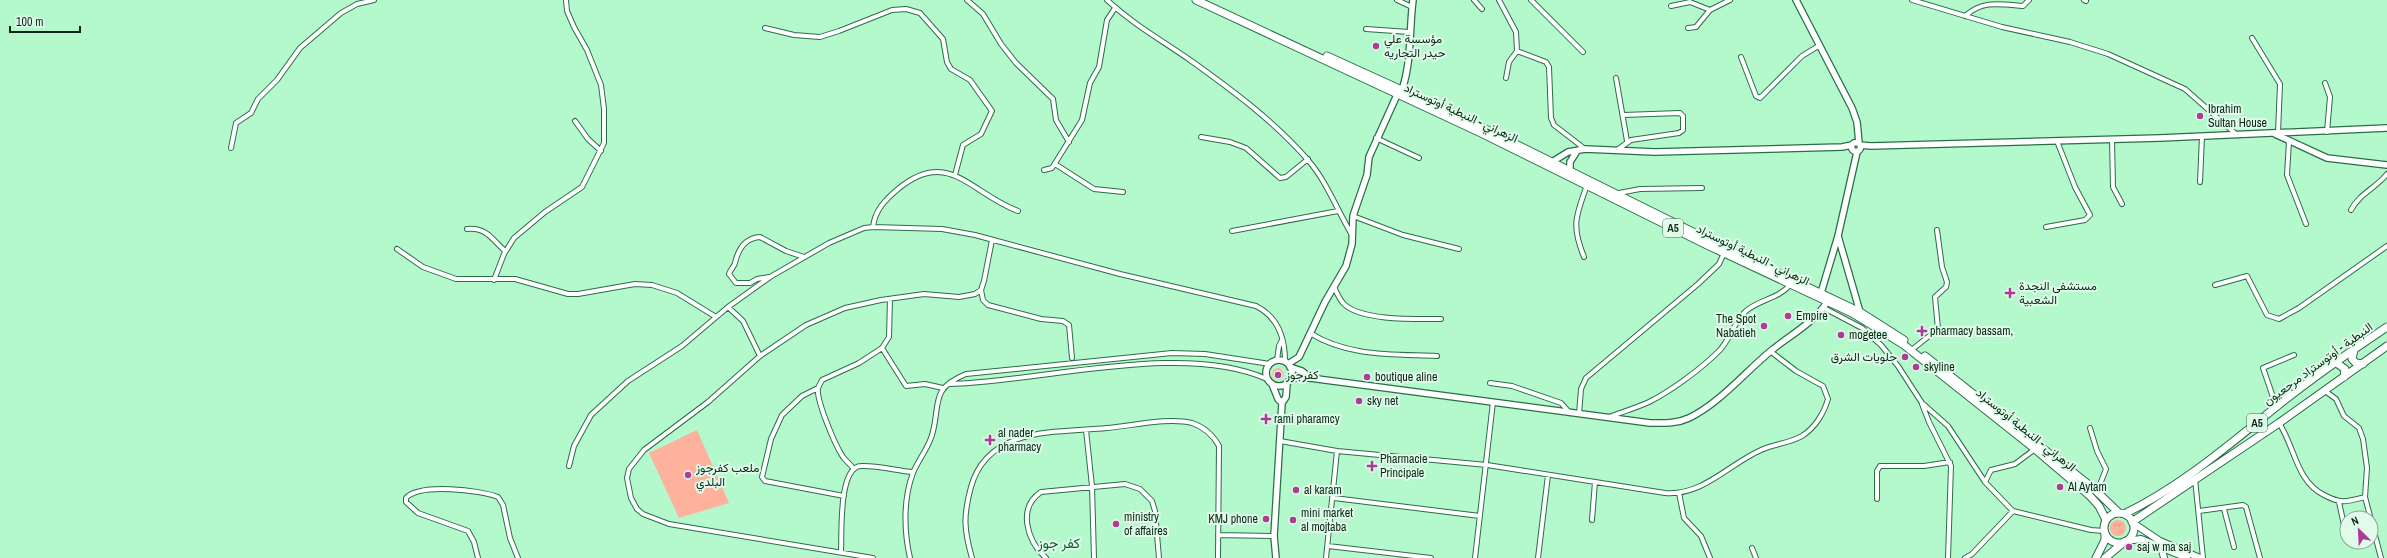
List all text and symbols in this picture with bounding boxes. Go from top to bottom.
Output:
scale bar [10,8,80,34]
text: 100 m [16,14,43,30]
place label: مؤسسة علي حيدر التجاريه [1384,31,1446,61]
marker: مؤسسة علي حيدر التجاريه [1371,41,1381,51]
street label: الزهراني - النبطية أوتوستراد [1401,80,1521,148]
place label: Ibrahim Sultan House [2208,101,2267,131]
marker: Ibrahim Sultan House [2195,111,2205,121]
road number: A5 [1663,219,1683,237]
street label: الزهراني - النبطية أوتوستراد [1693,221,1812,291]
place label: مستشفى النجدة الشعبية [2019,278,2097,308]
marker: مستشفى النجدة الشعبية [2004,287,2016,299]
place label: Empire [1796,308,1828,324]
place label: The Spot Nabatieh [1716,311,1756,341]
marker: Empire [1783,311,1793,321]
street label: النبطية - أوتوستراد مرجعيون [2260,319,2376,409]
marker: The Spot Nabatieh [1759,321,1769,331]
place label: pharmacy bassam, [1930,323,2013,339]
marker: pharmacy bassam, [1917,326,1927,336]
place label: mogetee [1849,327,1887,343]
marker: mogetee [1836,330,1846,340]
place label: حلويات الشرق [1831,349,1897,365]
marker: حلويات الشرق [1900,352,1910,362]
place label: skyline [1924,359,1955,375]
marker: skyline [1911,362,1921,372]
place label: كفرجوز [1285,367,1318,383]
place label: boutique aline [1375,369,1437,385]
marker: كفرجوز [1273,370,1283,380]
marker: boutique aline [1362,372,1372,382]
street label: الزهراني - النبطية أوتوستراد [1972,385,2079,477]
place label: sky net [1367,393,1398,409]
marker: sky net [1354,396,1364,406]
place label: rami pharamcy [1274,411,1340,427]
marker: rami pharamcy [1261,414,1271,424]
road number: A5 [2247,414,2267,432]
place label: al nader pharmacy [998,425,1041,455]
marker: al nader pharmacy [985,435,995,445]
place label: Pharmacie Principale [1380,451,1428,481]
place label: ملعب كفرجوز البلدي [695,460,759,492]
marker: Pharmacie Principale [1367,461,1377,471]
marker: ملعب كفرجوز البلدي [683,470,693,480]
place label: Al Aytam [2067,479,2107,495]
place label: al karam [1304,482,1342,498]
marker: Al Aytam [2055,482,2065,492]
marker: al karam [1291,485,1301,495]
place label: mini market al mojtaba [1301,505,1353,535]
place label: ministry of affaires [1124,509,1168,539]
north arrow [2339,510,2379,550]
place label: KMJ phone [1208,511,1258,527]
text: N [2349,513,2361,529]
marker: KMJ phone [1261,514,1271,524]
marker: mini market al mojtaba [1288,515,1298,525]
marker: ministry of affaires [1111,519,1121,529]
district label: كفر جوز [1037,534,1080,552]
place label: saj w ma saj [2137,539,2191,555]
marker: saj w ma saj [2124,542,2134,552]

